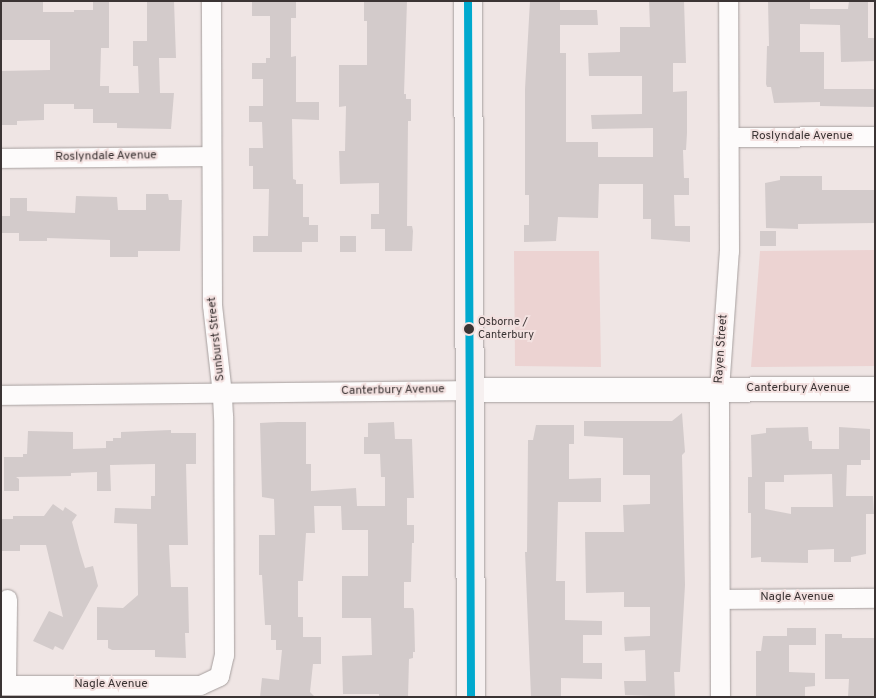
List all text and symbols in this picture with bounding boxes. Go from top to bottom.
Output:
street label: Roslyndale Avenue [751,130,853,144]
street label: Roslyndale Avenue [55,149,157,165]
street label: Sunburst Street [205,296,229,382]
street label: Rayen Street [712,314,732,384]
place label: Osborne / Canterbury [478,316,534,342]
marker: Osborne / Canterbury [464,324,474,334]
street label: Canterbury Avenue [746,382,850,396]
street label: Canterbury Avenue [341,383,445,399]
street label: Nagle Avenue [760,591,834,605]
street label: Nagle Avenue [74,678,148,692]

